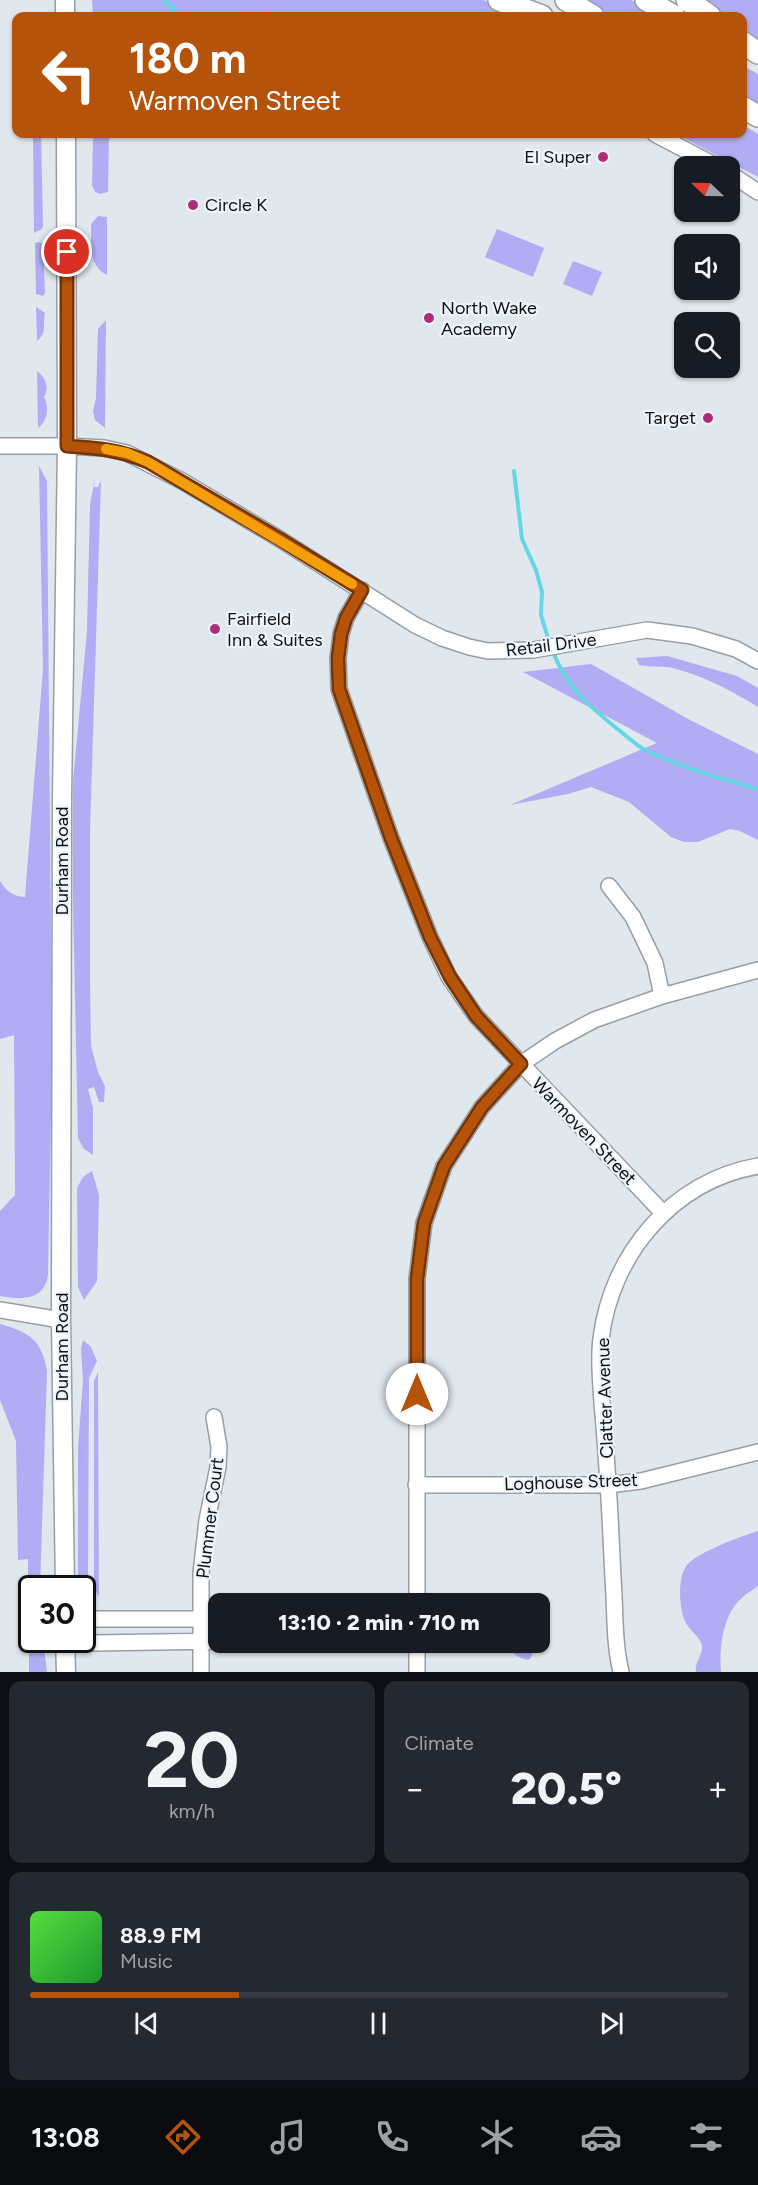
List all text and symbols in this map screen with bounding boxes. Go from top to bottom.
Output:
text: 180 m [129,33,246,84]
icon: left [30,36,108,114]
text: Warmoven Street [129,84,341,117]
place label: El Super [524,146,591,168]
marker: El Super [596,150,610,164]
north arrow [674,156,740,222]
map controls [674,156,740,378]
place label: Circle K [205,194,267,216]
marker: Circle K [186,198,200,212]
pin [41,226,92,277]
button: sound [674,234,740,300]
icon: arrive [50,235,83,268]
place label: North Wake Academy [441,297,537,340]
marker: North Wake Academy [422,311,436,325]
button: search [674,312,740,378]
place label: Target [645,407,696,429]
marker: Target [701,411,715,425]
place label: Fairfield Inn & Suites [227,608,323,651]
marker: Fairfield Inn & Suites [208,622,222,636]
street label: Retail Drive [504,629,598,661]
street label: Durham Road [51,807,73,915]
street label: Warmoven Street [527,1073,641,1190]
street label: Durham Road [51,1293,73,1401]
street label: Clatter Avenue [592,1337,618,1459]
position arrow [385,1362,449,1426]
street label: Plummer Court [192,1456,228,1580]
street label: Loghouse Street [504,1469,639,1495]
speed limit sign: 30 [18,1575,96,1653]
text: 13:10 · 2 min · 710 m [278,1609,480,1636]
text: 20 [144,1713,240,1807]
text: Climate [405,1731,474,1755]
text: 20.5° [511,1761,622,1815]
text: − [405,1769,425,1808]
text: + [707,1769,728,1808]
text: km/h [169,1799,215,1823]
text: 88.9 FM [120,1922,201,1949]
text: Music [120,1949,173,1973]
icon: previous [130,2007,163,2040]
icon: pause [362,2007,395,2040]
icon: next [595,2007,628,2040]
icon: directions [162,2116,204,2158]
icon: music [267,2116,309,2158]
icon: phone [371,2116,413,2158]
icon: climate [476,2116,518,2158]
icon: car [580,2116,622,2158]
icon: filters [685,2116,727,2158]
text: 13:08 [31,2121,100,2154]

